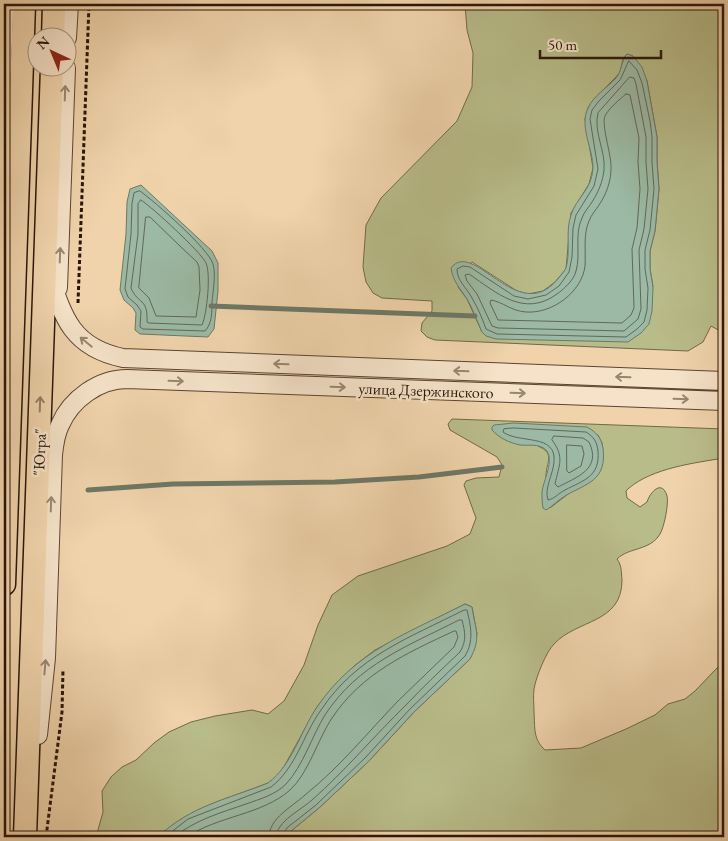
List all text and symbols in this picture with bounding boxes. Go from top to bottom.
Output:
north arrow [28,28,78,78]
scale bar [540,28,662,60]
text: N [33,32,54,53]
text: 50 m [548,35,577,54]
one-way arrow [61,85,70,101]
one-way arrow [55,247,64,263]
one-way arrow [79,336,92,347]
one-way arrow [273,360,289,369]
one-way arrow [453,367,469,376]
one-way arrow [615,373,631,382]
one-way arrow [168,376,184,386]
street label: улица Дзержинского [358,378,494,403]
one-way arrow [330,382,346,392]
one-way arrow [510,389,526,398]
one-way arrow [672,395,688,404]
one-way arrow [36,396,45,412]
street label: "Югра" [28,428,51,476]
one-way arrow [46,497,56,513]
one-way arrow [40,659,50,675]

